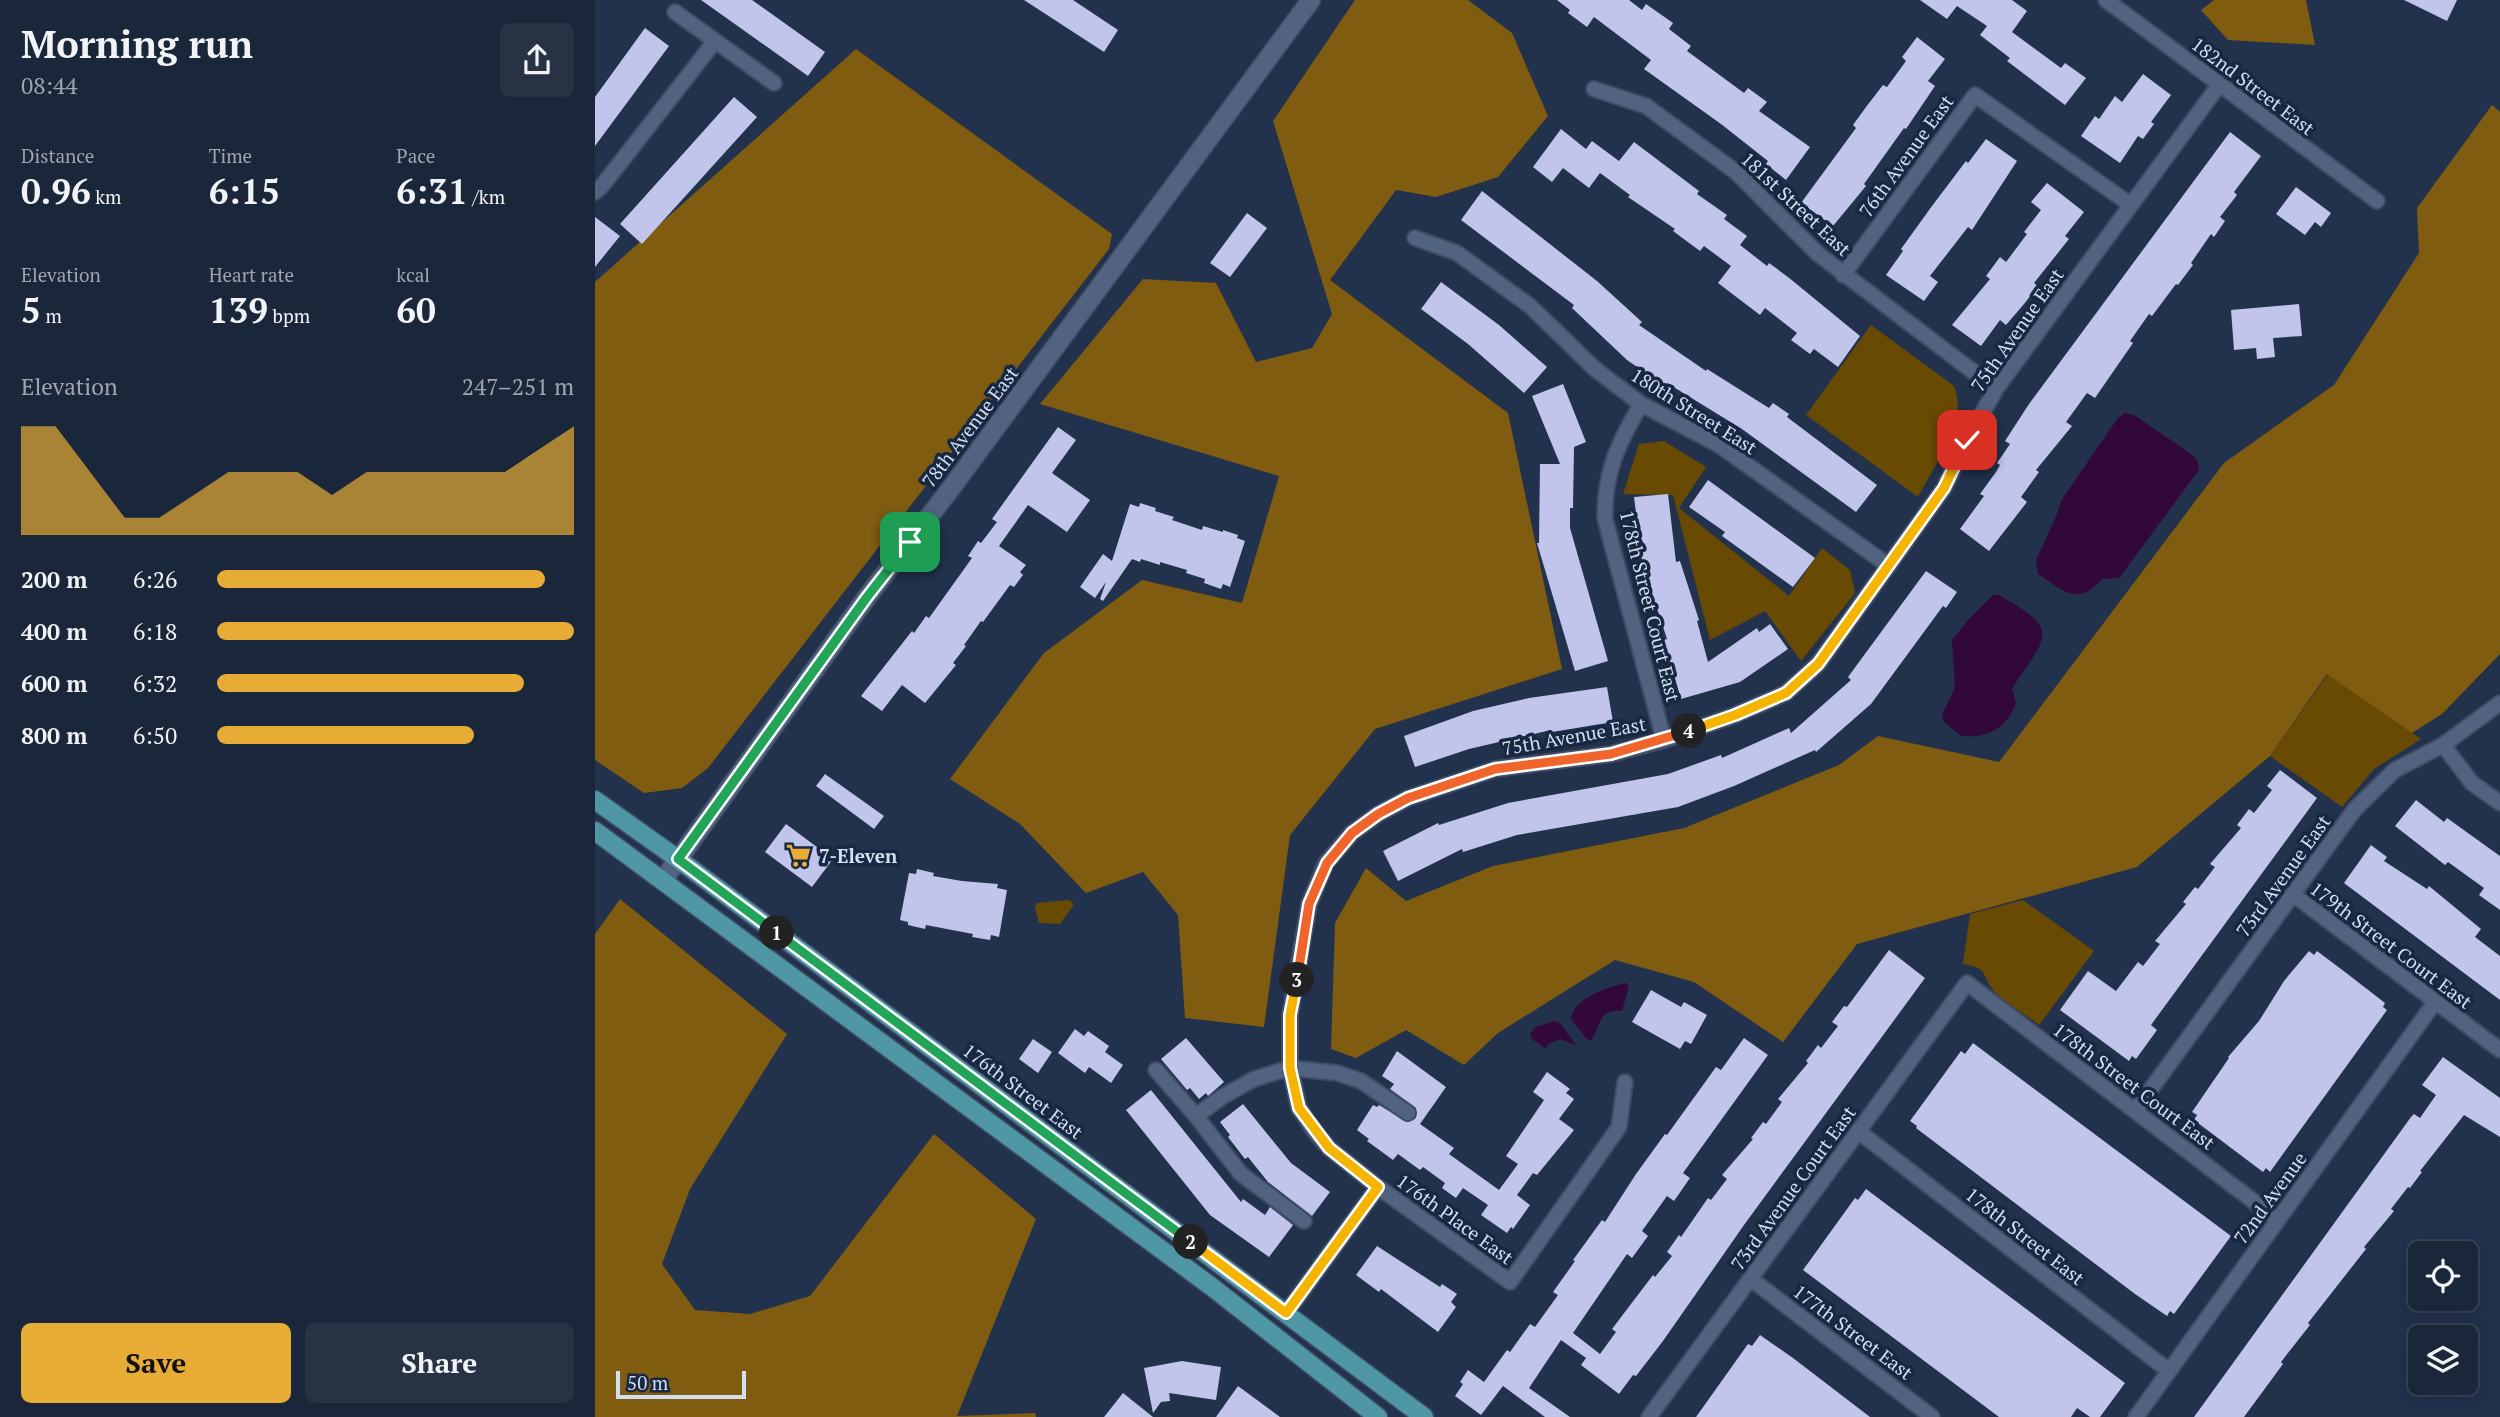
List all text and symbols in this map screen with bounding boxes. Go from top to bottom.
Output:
text: Morning run [21,19,253,69]
button: share [500,23,574,97]
street label: 182nd Street East [2187,31,2320,140]
text: 08:44 [21,70,78,101]
street label: 76th Avenue East [1853,90,1958,222]
text: Distance [21,143,94,168]
text: Time [209,143,252,168]
text: Pace [396,143,435,168]
street label: 181st Street East [1736,146,1857,261]
text: 0.96 [21,168,91,214]
text: 6:15 [209,168,280,214]
text: 6:31 [396,168,468,214]
text: km [91,184,122,209]
text: /km [468,184,505,209]
text: Elevation [21,262,101,287]
text: Heart rate [209,262,294,287]
text: kcal [396,262,430,287]
street label: 75th Avenue East [1965,263,2069,396]
text: 5 [21,287,41,333]
text: 139 [209,287,268,333]
text: 60 [396,287,436,333]
text: m [41,303,62,328]
text: bpm [268,303,310,328]
street label: 78th Avenue East [916,361,1023,492]
street label: 180th Street East [1626,362,1762,459]
text: Elevation [21,371,118,402]
text: 247–251 m [462,371,574,402]
pin [1937,410,1997,470]
icon: check [1948,421,1986,459]
street label: 178th Street Court East [1615,507,1686,704]
pin [880,512,940,572]
icon: arrive [891,523,929,561]
text: 200 m [21,564,87,595]
text: 6:26 [133,564,177,595]
text: 400 m [21,616,87,647]
text: 6:18 [133,616,177,647]
text: 600 m [21,668,87,699]
text: 6:32 [133,668,177,699]
street label: 75th Avenue East [1500,711,1648,760]
pin: 4 [1671,714,1707,748]
text: 4 [1683,718,1694,743]
text: 800 m [21,720,87,751]
text: 6:50 [133,720,177,751]
street label: 73rd Avenue East [2230,810,2335,942]
supermarket icon: 7-Eleven [785,842,813,870]
place label: 7-Eleven [819,843,898,868]
street label: 179th Street Court East [2305,875,2477,1014]
pin: 1 [759,916,795,950]
text: 1 [771,920,782,945]
pin: 3 [1279,962,1315,998]
text: 3 [1291,967,1302,992]
street label: 178th Street Court East [2048,1016,2220,1155]
street label: 176th Street East [958,1037,1089,1144]
street label: 73rd Avenue Court East [1725,1101,1861,1275]
street label: 72nd Avenue [2228,1146,2312,1249]
street label: 176th Place East [1392,1168,1519,1269]
street label: 178th Street East [1961,1181,2090,1290]
pin: 2 [1173,1224,1209,1260]
text: 2 [1185,1229,1196,1254]
map controls [2408,1241,2478,1395]
button: locate [2408,1241,2478,1311]
street label: 177th Street East [1788,1278,1918,1385]
button: Save [21,1323,291,1403]
button: Share [305,1323,574,1403]
button: layers [2408,1325,2478,1395]
scale bar [616,1368,745,1400]
text: 50 m [627,1370,668,1395]

